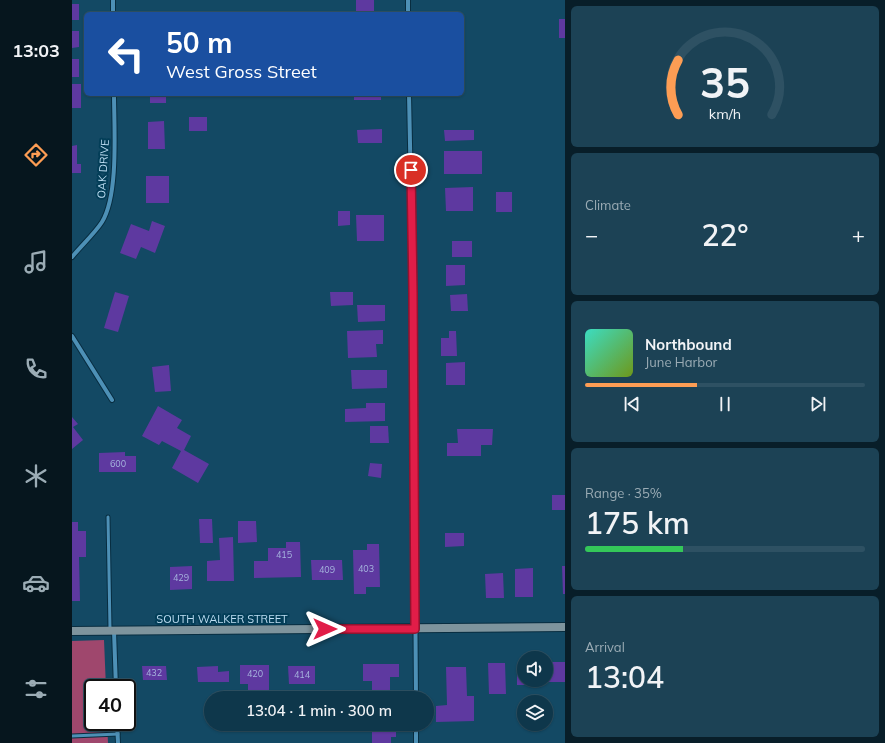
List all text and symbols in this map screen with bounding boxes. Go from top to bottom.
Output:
text: 50 m [166,25,232,60]
icon: left [100,28,152,80]
text: 13:03 [12,39,60,62]
text: 35 [700,56,750,108]
text: West Gross Street [166,60,317,83]
text: km/h [709,104,741,122]
street label: OAK DRIVE [94,139,112,199]
icon: directions [22,141,50,169]
pin [394,153,428,187]
icon: arrive [400,159,422,181]
text: Climate [585,197,631,213]
text: 22° [701,216,749,254]
text: − [585,221,598,249]
text: + [852,221,865,249]
icon: music [22,248,50,276]
text: Northbound [645,335,732,354]
text: June Harbor [645,354,717,370]
icon: phone [22,355,50,383]
icon: previous [621,393,643,415]
icon: pause [714,393,736,415]
icon: next [807,393,829,415]
house number: 600 [110,458,126,469]
icon: climate [22,462,50,490]
text: Range · 35% [585,485,662,501]
text: 175 km [585,504,690,542]
house number: 415 [276,549,293,560]
house number: 403 [358,563,374,574]
house number: 409 [319,564,335,575]
icon: car [22,569,50,597]
house number: 429 [173,572,189,583]
position arrow [304,608,346,650]
street label: SOUTH WALKER STREET [156,612,288,626]
text: Arrival [585,639,625,655]
map controls [517,651,553,731]
button: sound [517,651,553,687]
text: 13:04 [585,658,664,696]
house number: 432 [146,667,162,678]
house number: 420 [247,668,263,679]
house number: 414 [294,669,311,680]
icon: filters [22,675,50,703]
speed limit sign: 40 [84,679,136,731]
button: layers [517,695,553,731]
text: 13:04 · 1 min · 300 m [246,701,392,720]

